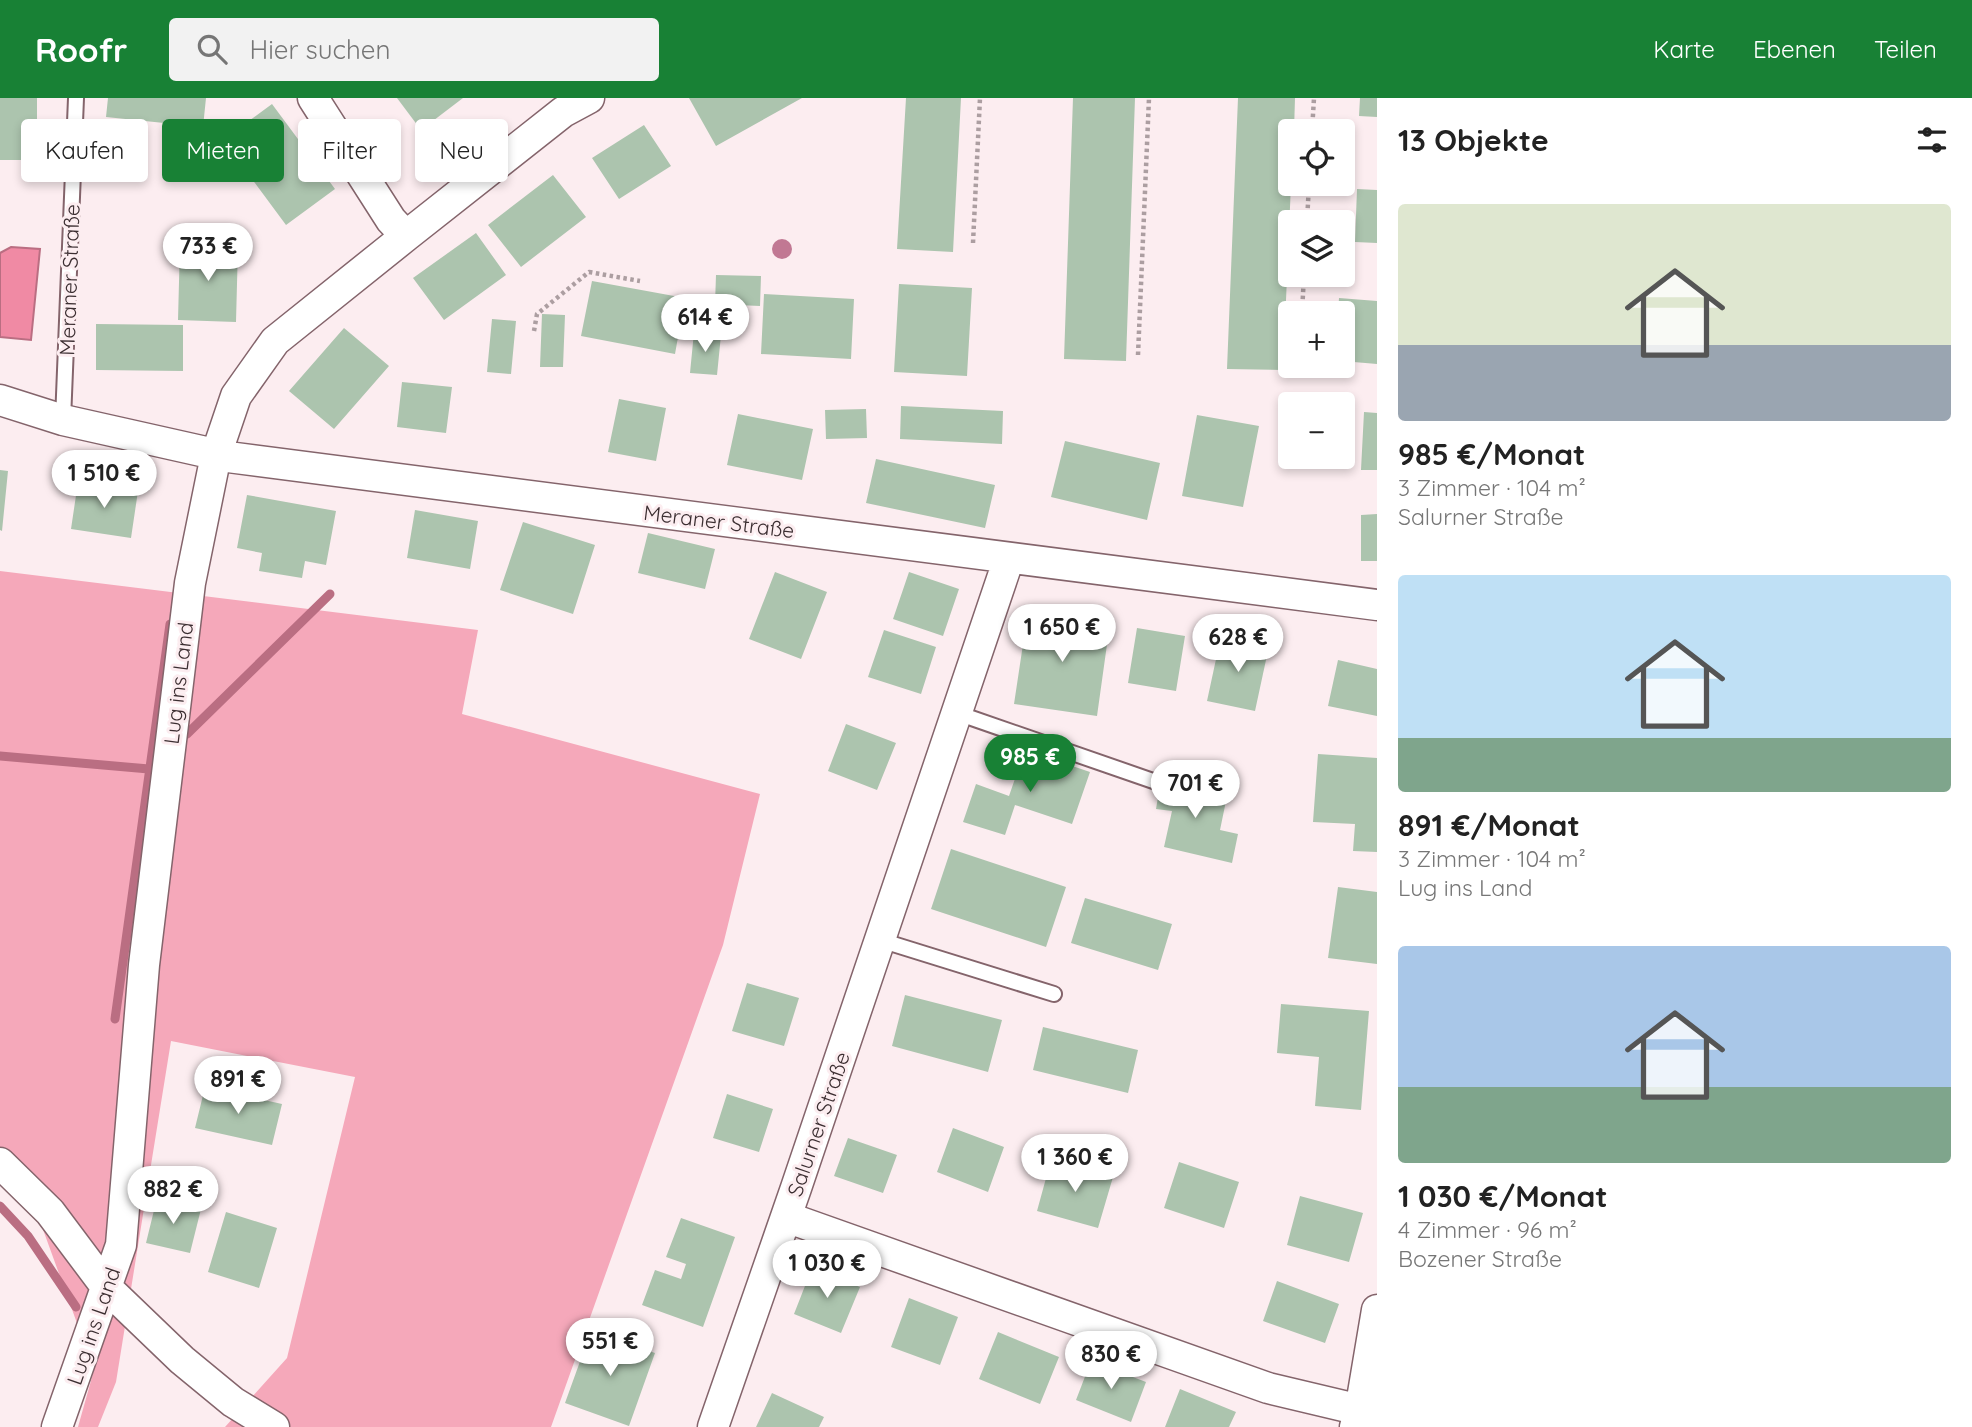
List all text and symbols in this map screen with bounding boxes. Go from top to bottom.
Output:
search box [169,18,659,81]
text: Roofr [35,29,127,70]
icon: search [193,30,231,68]
text: Hier suchen [249,33,390,66]
text: Karte [1653,34,1715,64]
text: Ebenen [1753,34,1836,64]
text: Teilen [1874,34,1937,64]
chip: Kaufen [21,119,148,182]
chip: Mieten [162,119,284,182]
chip: Filter [298,119,401,182]
chip: Neu [415,119,508,182]
map controls [1278,119,1355,469]
button: locate [1278,119,1355,196]
text: 13 Objekte [1398,121,1549,159]
icon: filters [1913,121,1951,159]
street label: Meraner Straße [53,204,85,356]
button: layers [1278,210,1355,287]
pin: 733 € [159,223,257,283]
text: 733 € [179,231,237,260]
icon: home [1612,250,1738,376]
pin: 614 € [656,294,754,354]
button: + [1278,301,1355,378]
text: 614 € [677,302,733,331]
button: − [1278,392,1355,469]
text: 985 €/Monat [1398,435,1585,473]
pin: 1 510 € [39,450,169,510]
text: 1 510 € [68,458,140,487]
text: 3 Zimmer · 104 m² [1398,473,1586,502]
street label: Meraner Straße [642,499,796,543]
text: Salurner Straße [1398,502,1564,531]
pin: 1 650 € [997,604,1127,664]
text: 1 650 € [1024,612,1100,641]
pin: 628 € [1189,614,1287,674]
street label: Lug ins Land [158,621,198,745]
icon: home [1612,621,1738,747]
text: 628 € [1208,622,1268,651]
pin: 985 € [981,734,1079,794]
text: 985 € [1000,742,1060,771]
pin: 701 € [1146,760,1244,820]
text: 701 € [1167,768,1223,797]
text: 891 €/Monat [1398,806,1580,844]
text: 3 Zimmer · 104 m² [1398,844,1586,873]
text: Lug ins Land [1398,873,1532,902]
icon: home [1612,992,1738,1118]
street label: Salurner Straße [781,1048,855,1200]
pin: 891 € [189,1056,287,1116]
text: 891 € [210,1064,266,1093]
pin: 1 360 € [1010,1134,1140,1194]
text: 1 360 € [1037,1142,1113,1171]
pin: 882 € [124,1166,222,1226]
text: 882 € [143,1174,203,1203]
text: 1 030 €/Monat [1398,1177,1608,1215]
text: 4 Zimmer · 96 m² [1398,1215,1577,1244]
pin: 1 030 € [762,1240,892,1300]
text: Bozener Straße [1398,1244,1562,1273]
text: 1 030 € [789,1248,865,1277]
street label: Lug ins Land [61,1264,125,1388]
pin: 551 € [561,1318,659,1378]
text: 551 € [582,1326,638,1355]
pin: 830 € [1062,1332,1160,1391]
text: 830 € [1081,1339,1141,1368]

